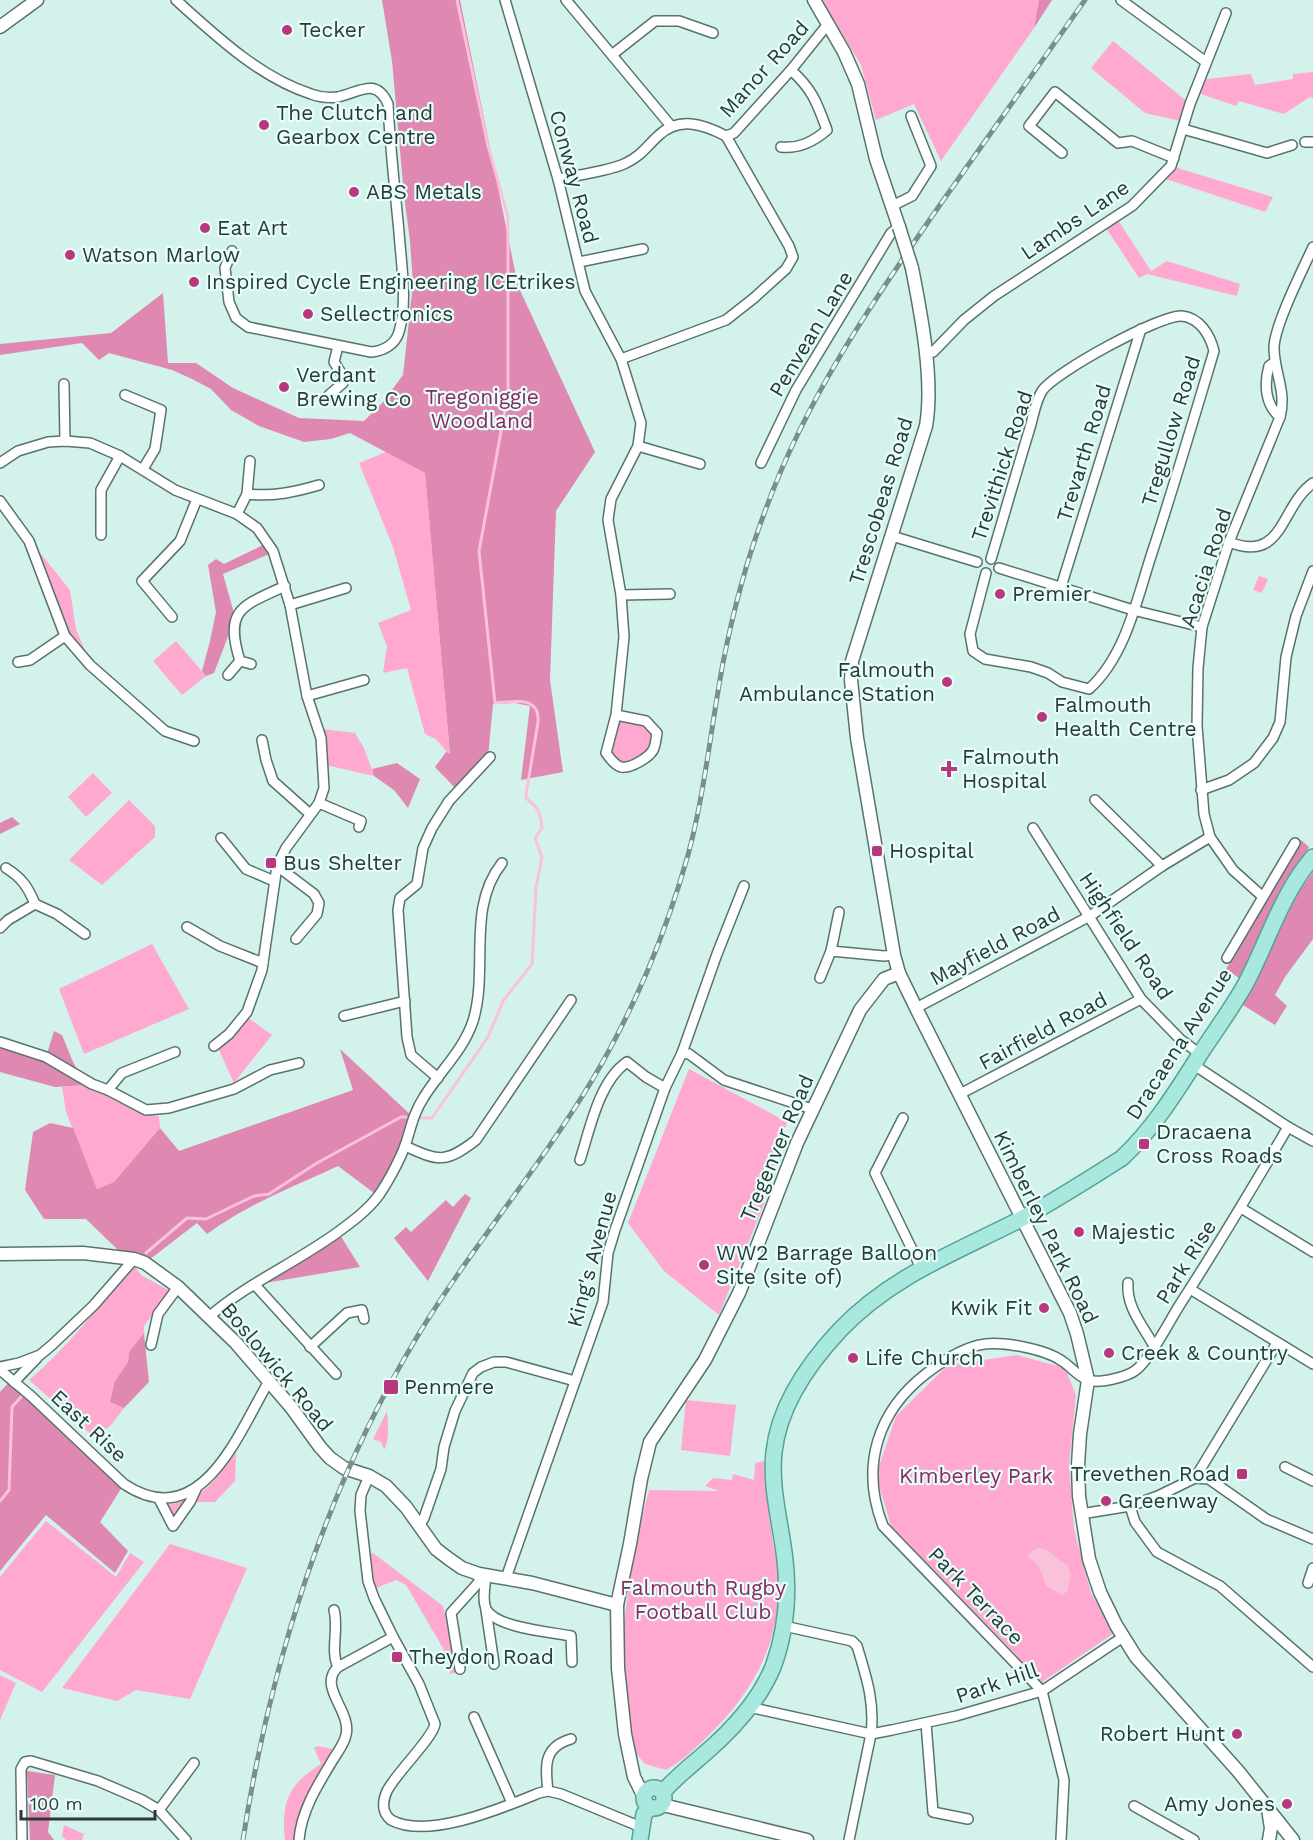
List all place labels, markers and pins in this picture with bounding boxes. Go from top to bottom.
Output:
place label: Tecker [299,17,366,42]
marker: Tecker [280,23,294,37]
place label: The Clutch and Gearbox Centre [276,100,436,149]
marker: The Clutch and Gearbox Centre [257,118,271,132]
place label: ABS Metals [366,179,482,204]
marker: ABS Metals [347,185,361,199]
place label: Eat Art [217,215,288,240]
marker: Eat Art [198,221,212,235]
place label: Watson Marlow [82,242,240,267]
marker: Watson Marlow [63,248,77,262]
place label: Inspired Cycle Engineering ICEtrikes [206,269,575,294]
marker: Inspired Cycle Engineering ICEtrikes [187,275,201,289]
place label: Sellectronics [320,301,453,326]
marker: Sellectronics [301,307,315,321]
place label: Verdant Brewing Co [296,362,411,411]
marker: Verdant Brewing Co [277,380,291,394]
place label: Premier [1012,581,1092,606]
marker: Premier [993,587,1007,601]
place label: Falmouth Ambulance Station [739,657,935,706]
marker: Falmouth Ambulance Station [940,675,954,689]
place label: Falmouth Health Centre [1054,692,1197,741]
marker: Falmouth Health Centre [1035,710,1049,724]
place label: Falmouth Hospital [962,744,1059,793]
marker: Falmouth Hospital [940,760,958,778]
place label: Hospital [889,838,974,863]
marker: Hospital [870,844,884,858]
place label: Bus Shelter [283,850,402,875]
marker: Bus Shelter [264,856,278,870]
place label: Dracaena Cross Roads [1156,1119,1283,1168]
marker: Dracaena Cross Roads [1137,1137,1151,1151]
place label: Majestic [1091,1219,1176,1244]
marker: Majestic [1072,1225,1086,1239]
place label: WW2 Barrage Balloon Site (site of) [716,1240,937,1289]
marker: WW2 Barrage Balloon Site (site of) [697,1258,711,1272]
place label: Kwik Fit [950,1295,1032,1320]
marker: Kwik Fit [1037,1301,1051,1315]
place label: Creek & Country [1121,1340,1288,1365]
place label: Life Church [865,1345,984,1370]
marker: Creek & Country [1102,1346,1116,1360]
marker: Life Church [846,1351,860,1365]
place label: Penmere [404,1374,494,1399]
marker: Penmere [382,1378,400,1396]
place label: Trevethen Road [1071,1461,1230,1486]
marker: Trevethen Road [1235,1467,1249,1481]
place label: Greenway [1118,1488,1218,1513]
marker: Greenway [1099,1494,1113,1508]
place label: Theydon Road [409,1644,554,1669]
marker: Theydon Road [390,1650,404,1664]
place label: Robert Hunt [1100,1721,1225,1746]
marker: Robert Hunt [1230,1727,1244,1741]
place label: Amy Jones [1164,1791,1275,1816]
marker: Amy Jones [1280,1797,1294,1811]

